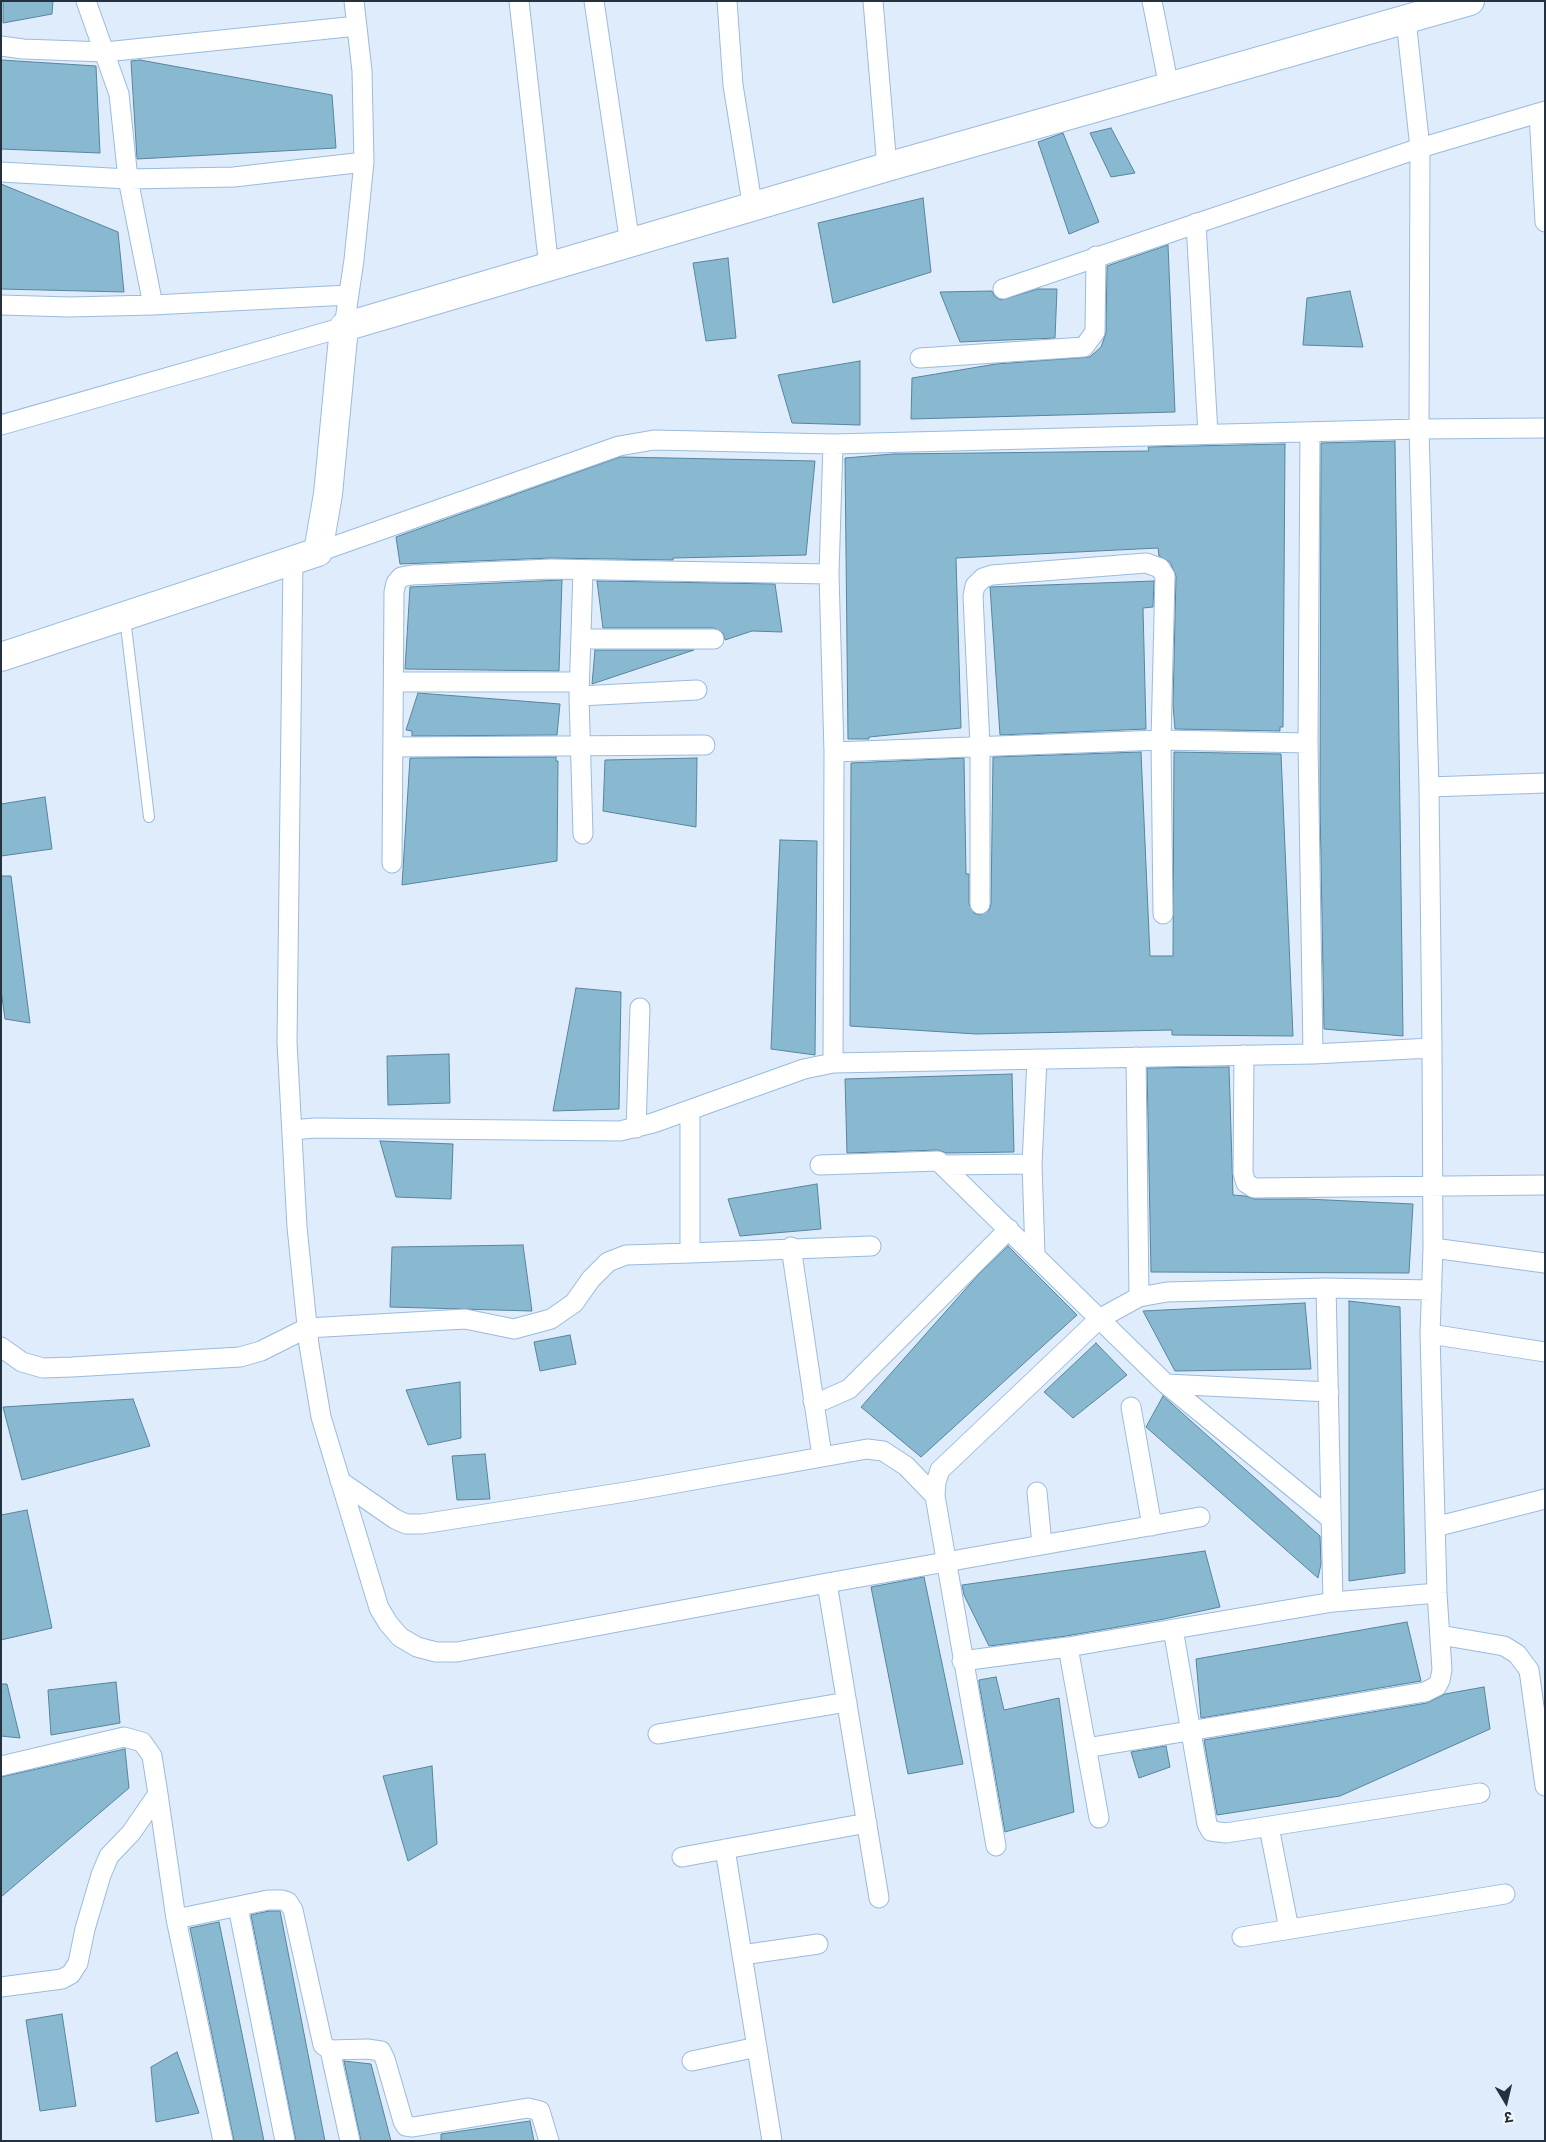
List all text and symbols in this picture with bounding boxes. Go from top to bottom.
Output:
north arrow [1481,2077,1531,2127]
text: उ [1503,2106,1514,2127]

